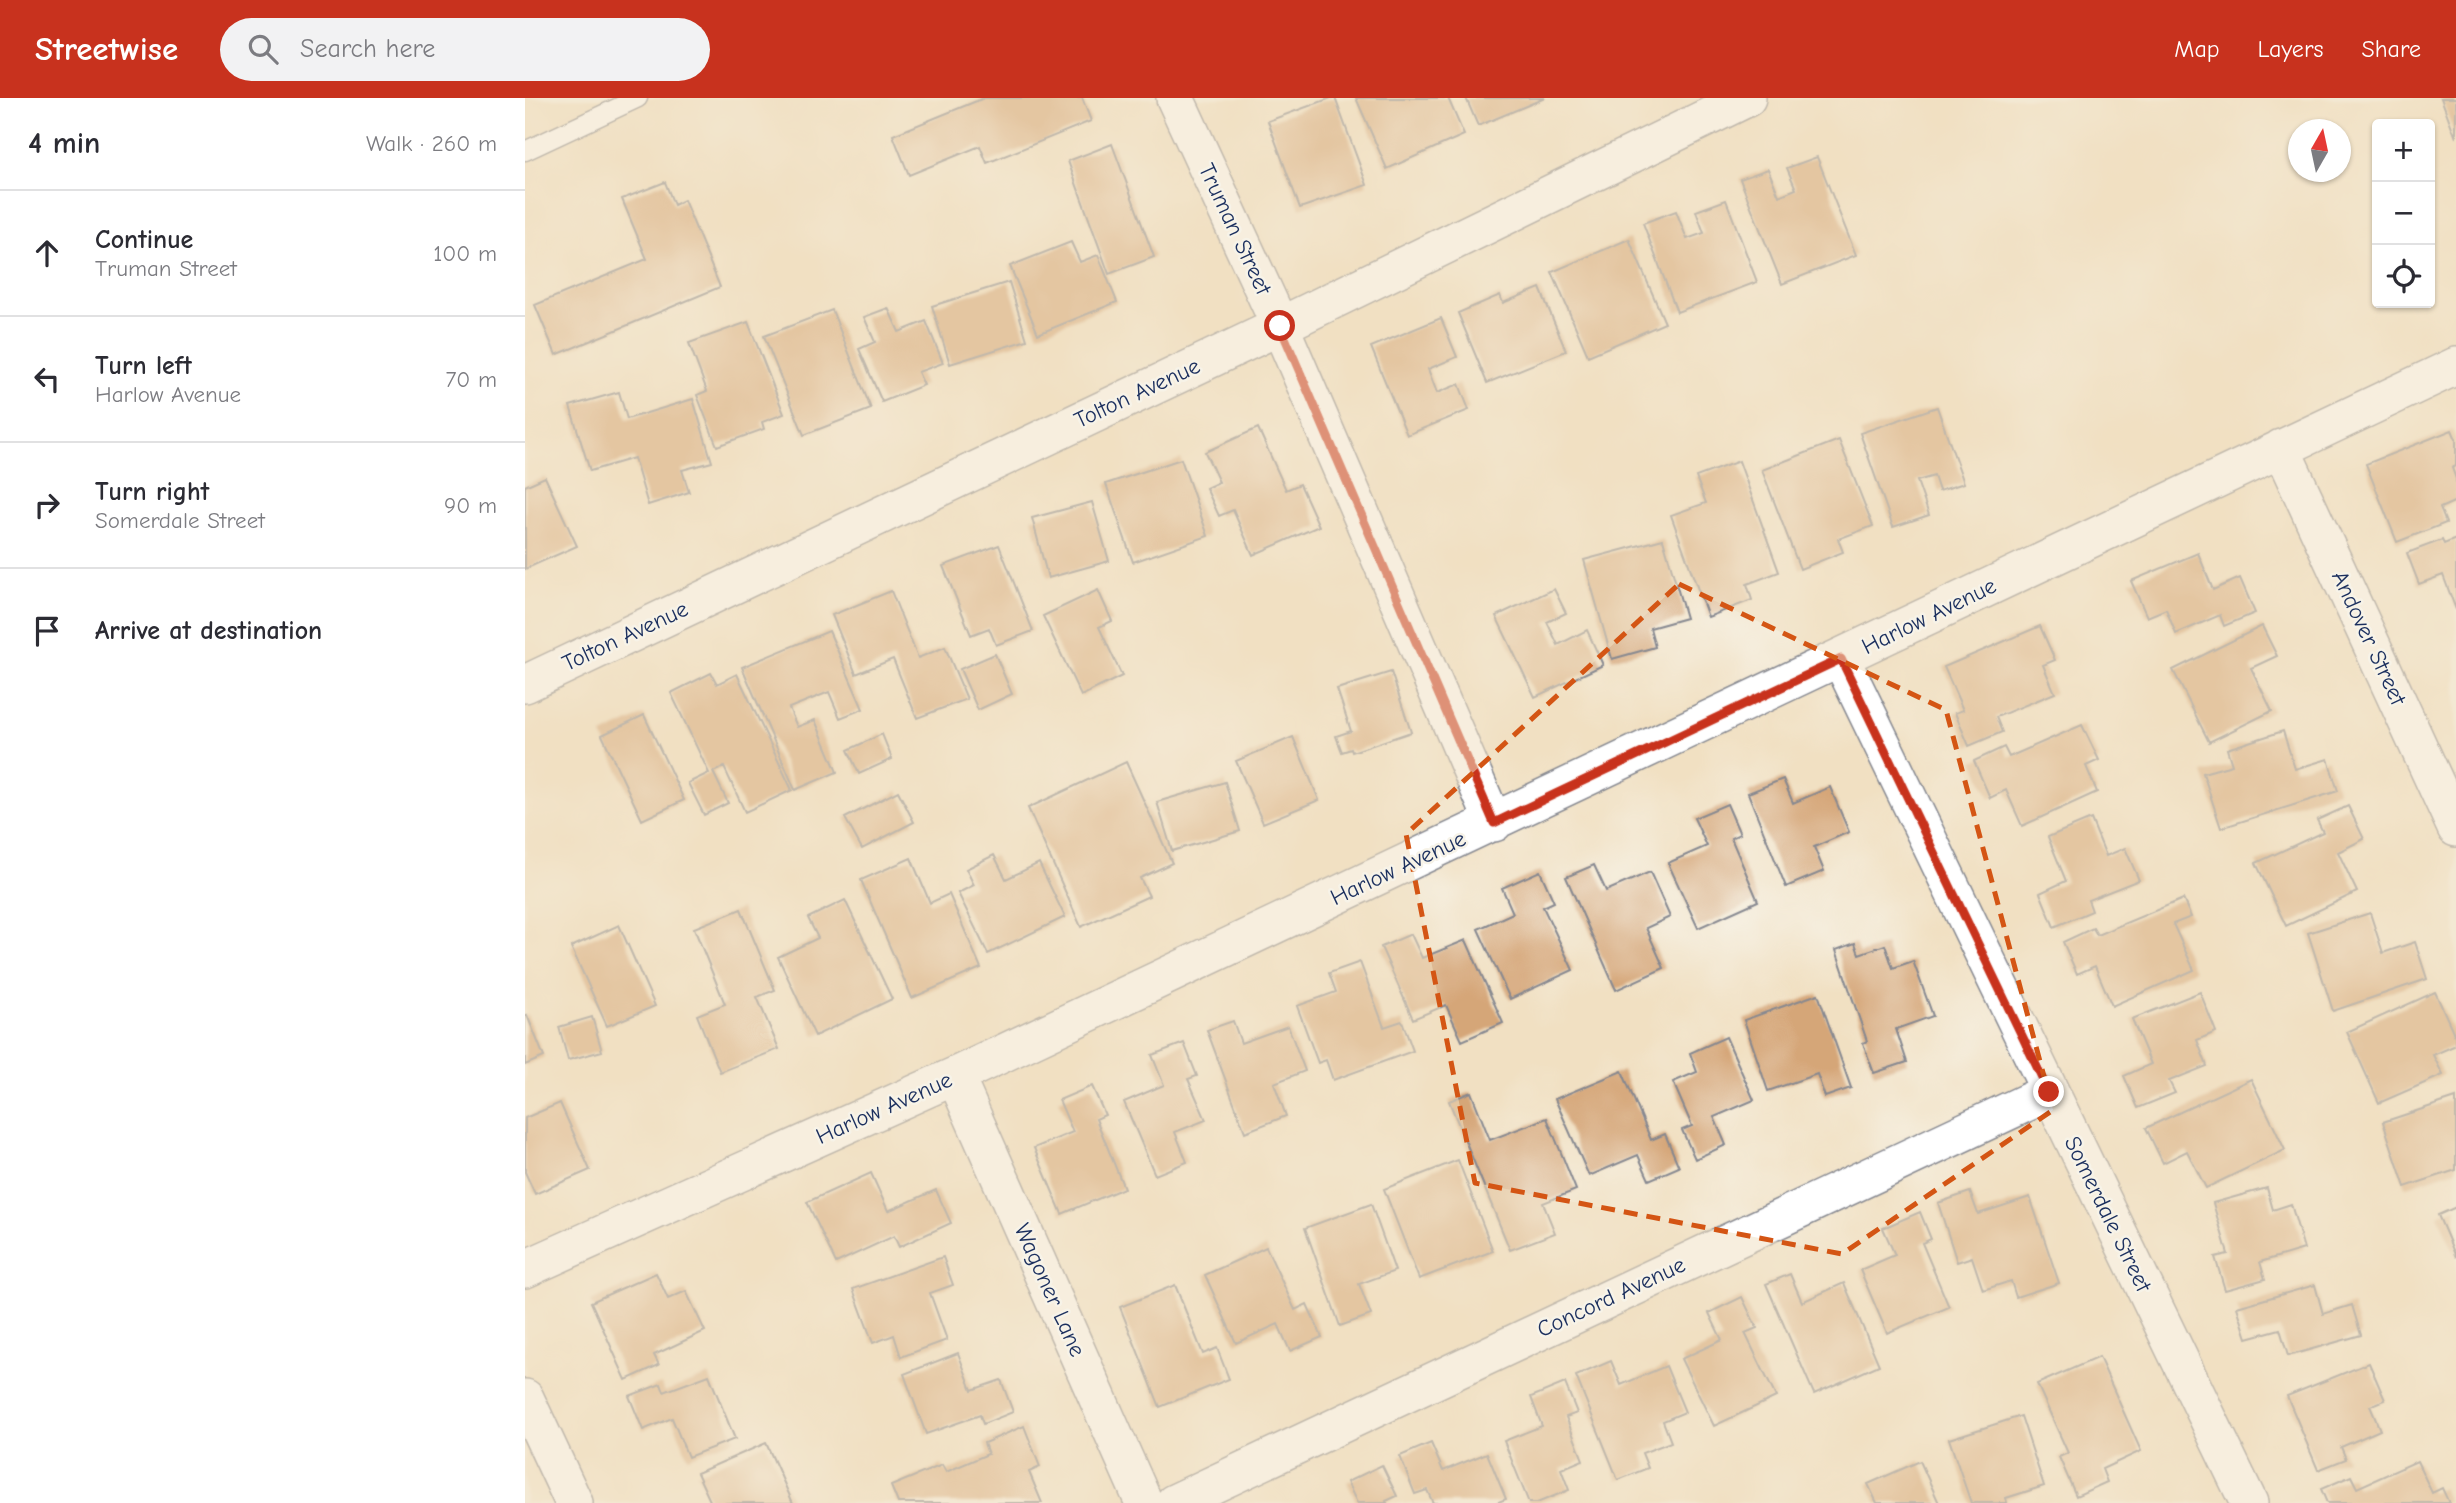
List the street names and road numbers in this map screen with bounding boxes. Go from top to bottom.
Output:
street label: Truman Street [1193,159,1278,300]
street label: Tolton Avenue [1070,352,1204,434]
street label: Andover Street [2326,566,2413,711]
street label: Harlow Avenue [1857,572,2001,660]
street label: Tolton Avenue [558,595,692,677]
street label: Harlow Avenue [1326,825,1470,911]
street label: Harlow Avenue [812,1066,956,1150]
street label: Somerdale Street [2059,1132,2158,1297]
street label: Wagoner Lane [1009,1219,1091,1361]
street label: Concord Avenue [1533,1251,1689,1343]

